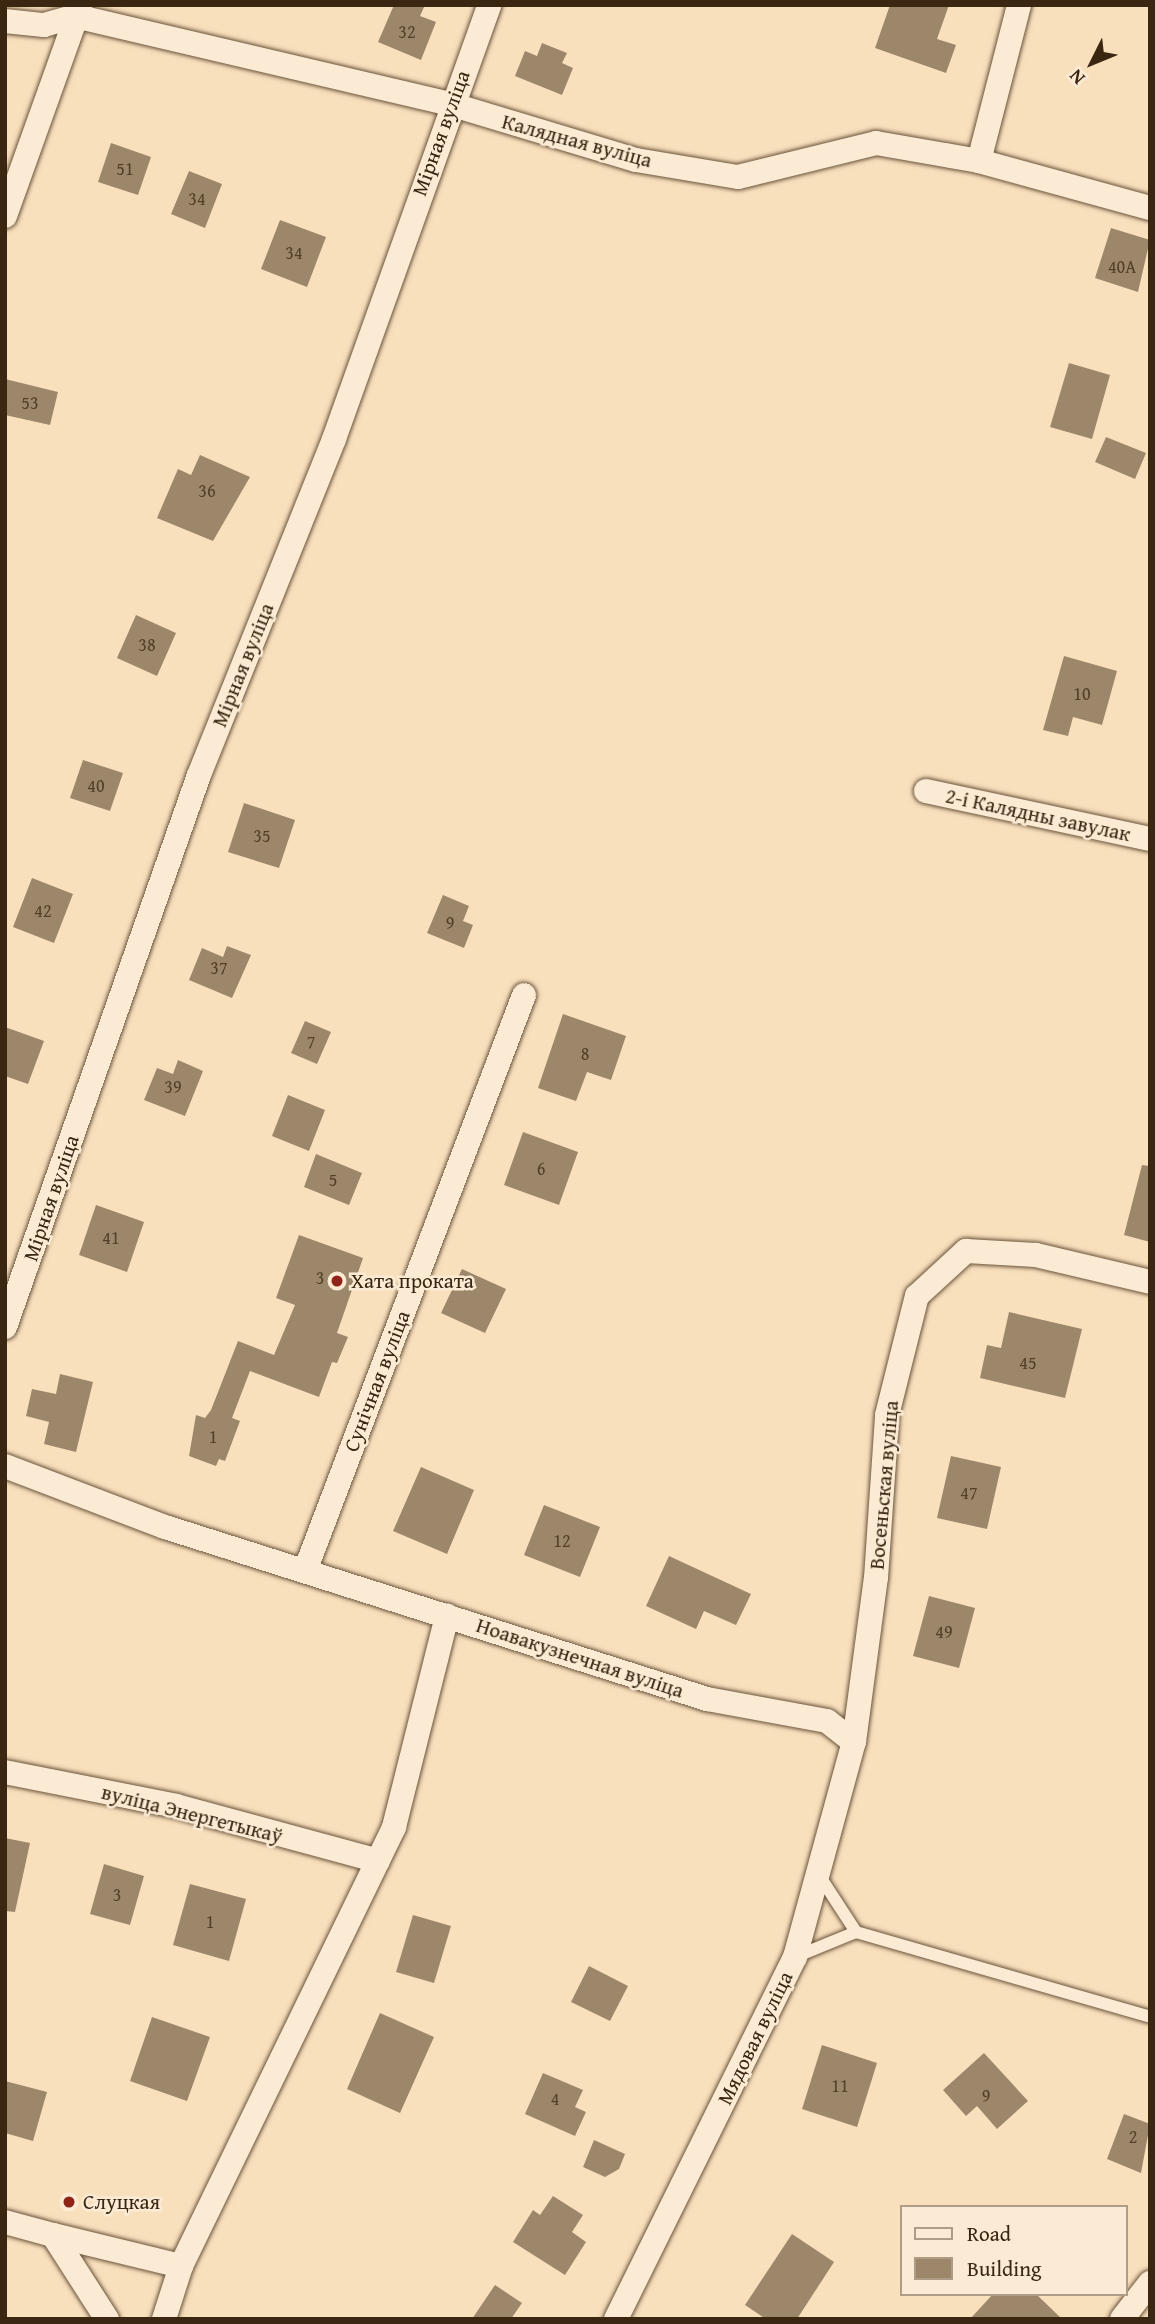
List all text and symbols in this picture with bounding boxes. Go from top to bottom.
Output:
house number: 32 [398,21,416,43]
north arrow [1057,28,1127,98]
text: N [1062,63,1091,92]
street label: Мірная вуліца [407,67,475,199]
street label: Калядная вуліца [499,109,655,173]
house number: 51 [116,158,134,180]
house number: 34 [188,188,206,210]
house number: 34 [285,242,303,264]
house number: 40А [1108,256,1136,278]
house number: 53 [21,392,39,414]
house number: 36 [198,480,216,502]
street label: Мірная вуліца [207,599,279,731]
house number: 38 [138,634,156,656]
house number: 10 [1073,683,1091,705]
house number: 40 [87,775,105,797]
street label: 2-і Калядны завулак [943,783,1133,847]
house number: 35 [253,825,271,847]
house number: 42 [34,900,52,922]
house number: 9 [446,912,454,934]
house number: 37 [210,957,228,979]
house number: 7 [307,1031,315,1053]
house number: 8 [581,1043,589,1065]
house number: 39 [164,1076,182,1098]
street label: Мірная вуліца [18,1132,84,1264]
house number: 6 [537,1158,545,1180]
house number: 5 [329,1169,337,1191]
house number: 41 [102,1227,120,1249]
house number: 3 [316,1267,324,1289]
place label: Хата проката [351,1268,474,1294]
marker: Хата проката [329,1273,345,1289]
street label: Сунічная вуліца [339,1307,415,1455]
house number: 45 [1019,1352,1037,1374]
street label: Восеньская вуліца [864,1399,904,1571]
house number: 1 [209,1426,217,1448]
house number: 47 [960,1482,978,1504]
house number: 12 [553,1530,571,1552]
street label: Ноавакузнечная вуліца [473,1613,687,1703]
house number: 49 [935,1621,953,1643]
street label: вуліца Энергетыкаў [99,1779,285,1849]
house number: 3 [113,1884,121,1906]
house number: 1 [206,1911,214,1933]
street label: Мядовая вуліца [712,1967,798,2109]
house number: 11 [831,2075,849,2097]
house number: 9 [982,2085,990,2107]
house number: 4 [551,2088,559,2110]
house number: 2 [1129,2126,1137,2148]
place label: Слуцкая [83,2189,160,2215]
marker: Слуцкая [61,2194,77,2210]
legend [900,2205,1127,2296]
text: Road [967,2218,1011,2249]
text: Building [967,2253,1041,2284]

